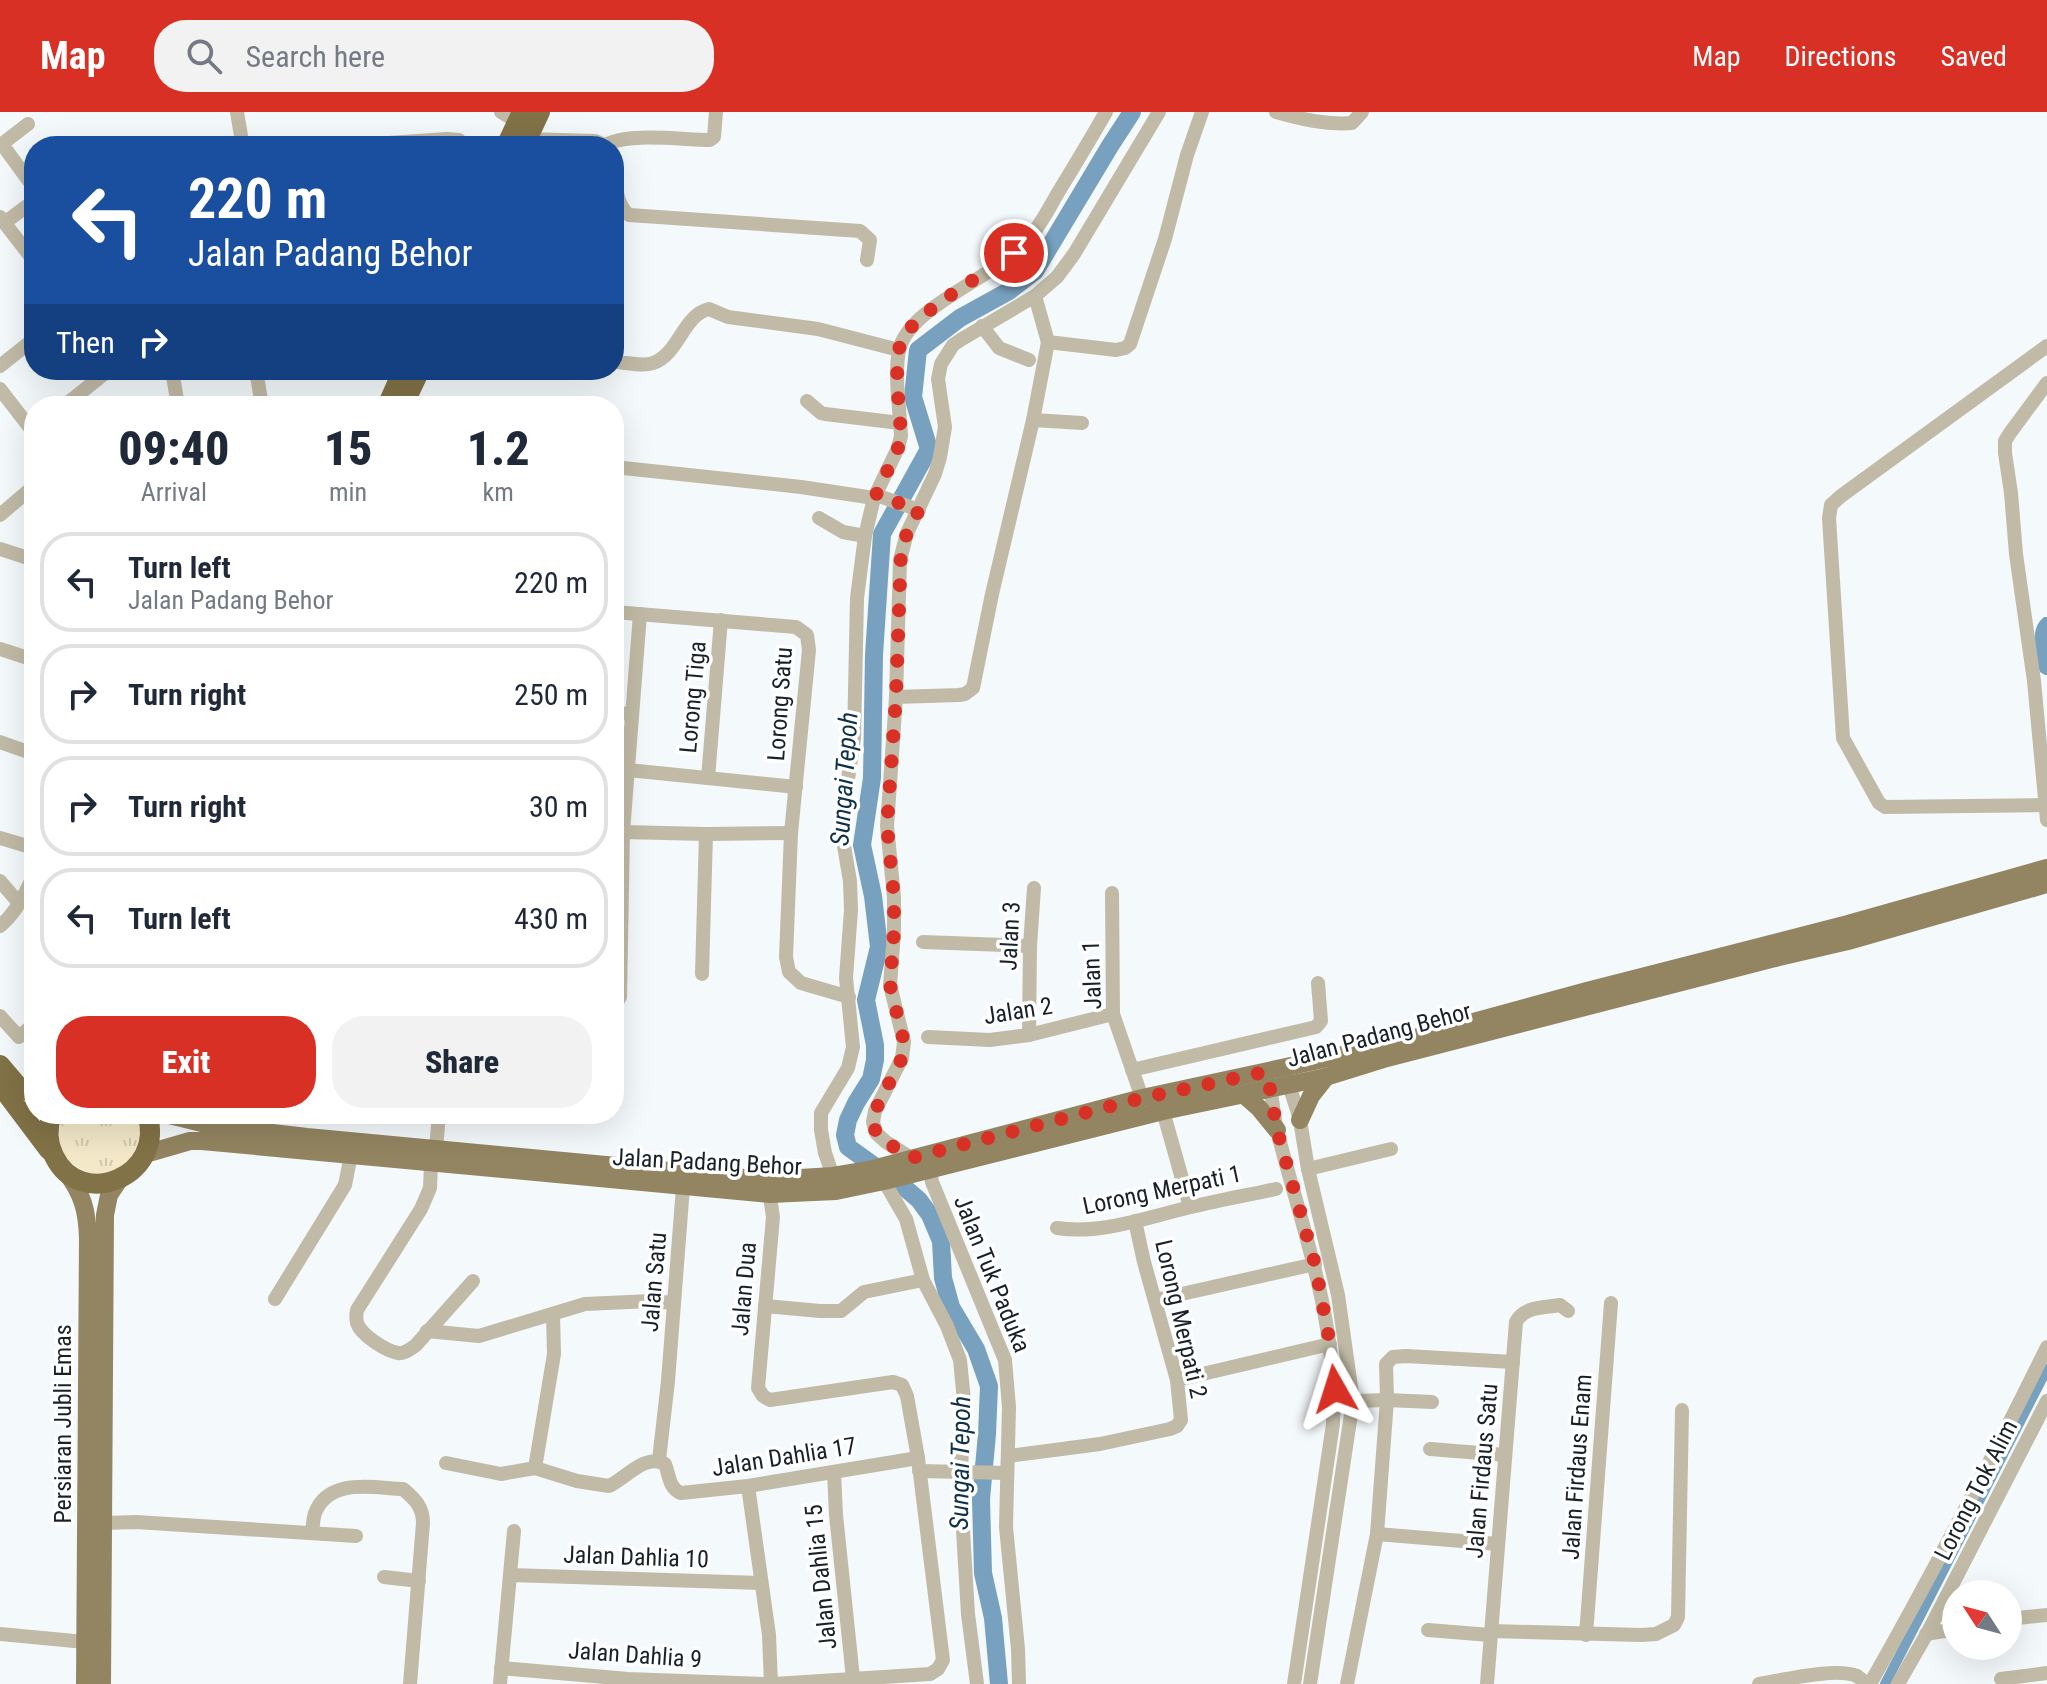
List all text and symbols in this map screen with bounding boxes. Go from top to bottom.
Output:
search box [154,20,714,92]
text: Map [40,34,106,78]
icon: search [182,34,226,78]
text: Search here [246,39,385,74]
text: Map [1692,40,1741,73]
text: Directions [1785,40,1896,73]
text: Saved [1940,40,2007,73]
text: 220 m [188,166,327,232]
icon: left [56,168,160,272]
pin [980,219,1048,287]
icon: arrive [992,231,1036,275]
text: Jalan Padang Behor [188,233,472,275]
icon: right [131,320,175,364]
text: Then [56,325,115,360]
text: 09:40 [118,420,229,477]
text: 15 [324,420,372,477]
text: 1.2 [467,420,530,477]
text: Arrival [141,477,207,507]
text: min [329,477,367,507]
text: km [483,477,514,507]
text: Turn left [128,550,231,585]
icon: left [60,560,104,604]
text: 220 m [514,565,588,600]
text: Jalan Padang Behor [128,585,333,615]
street label: Lorong Tiga [674,640,712,754]
street label: Lorong Satu [762,646,798,762]
icon: right [60,672,104,716]
text: Turn right [128,677,246,712]
text: 250 m [514,677,588,712]
water label: Sungai Tepoh [824,711,864,847]
icon: right [60,784,104,828]
text: Turn right [128,789,246,824]
text: 30 m [529,789,588,824]
icon: left [60,896,104,940]
text: Turn left [128,901,231,936]
text: 430 m [514,901,588,936]
street label: Jalan 3 [994,901,1026,971]
street label: Jalan 1 [1077,940,1107,1010]
street label: Jalan 2 [982,992,1054,1030]
street label: Jalan Padang Behor [1284,997,1474,1073]
button: Exit [56,1016,316,1108]
button: Share [332,1016,592,1108]
street label: Jalan Padang Behor [612,1143,802,1181]
street label: Lorong Merpati 1 [1080,1160,1244,1220]
street label: Jalan Tuk Paduka [948,1192,1036,1356]
street label: Jalan Satu [636,1231,672,1333]
street label: Lorong Merpati 2 [1149,1237,1213,1401]
street label: Jalan Dua [726,1241,762,1337]
street label: Persiaran Jubli Emas [49,1324,77,1524]
position arrow [1293,1347,1377,1431]
street label: Jalan Firdaus Enam [1557,1373,1597,1561]
street label: Jalan Firdaus Satu [1460,1382,1504,1560]
water label: Sungai Tepoh [944,1396,976,1530]
street label: Lorong Tok Alim [1929,1415,2023,1565]
street label: Jalan Dahlia 17 [710,1432,858,1482]
street label: Jalan Dahlia 15 [799,1503,843,1651]
street label: Jalan Dahlia 10 [563,1540,709,1574]
north arrow [1942,1580,2022,1660]
map controls [1942,1580,2022,1660]
street label: Jalan Dahlia 9 [567,1636,703,1674]

